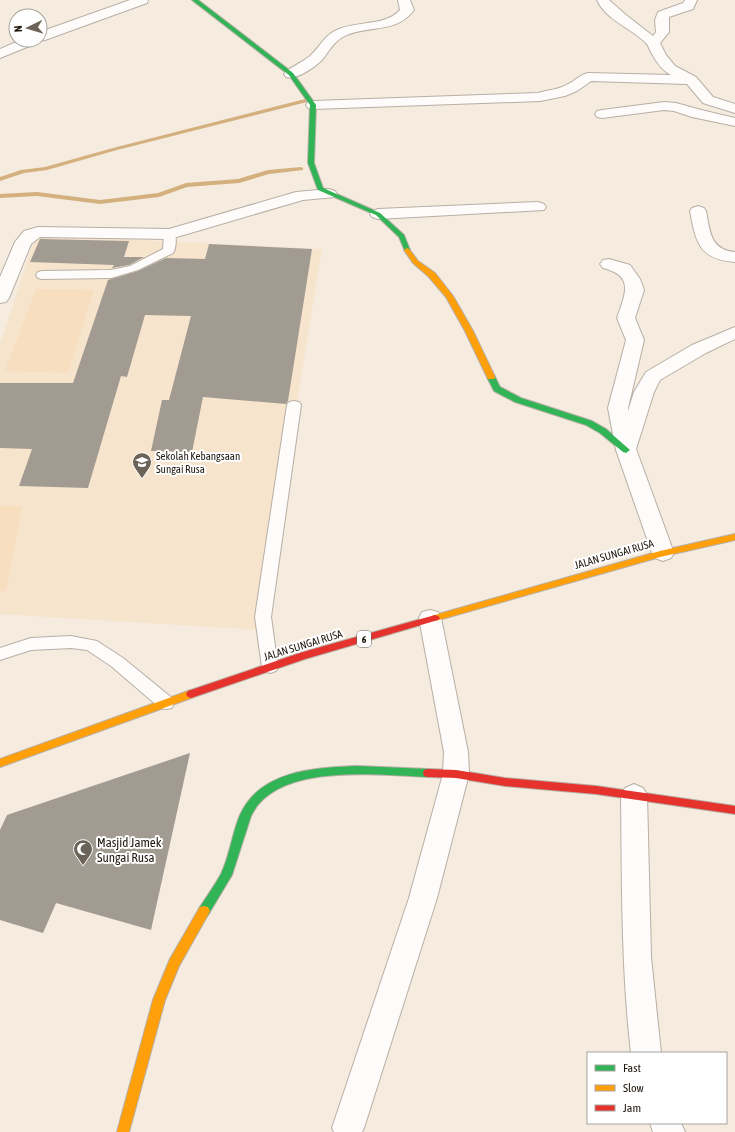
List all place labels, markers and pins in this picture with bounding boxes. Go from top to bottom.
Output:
place label: Sekolah Kebangsaan Sungai Rusa [156,450,240,475]
school or university icon: Sekolah Kebangsaan Sungai Rusa [131,451,153,479]
place label: Masjid Jamek Sungai Rusa [97,835,162,865]
mosque icon: Masjid Jamek Sungai Rusa [72,838,94,866]

